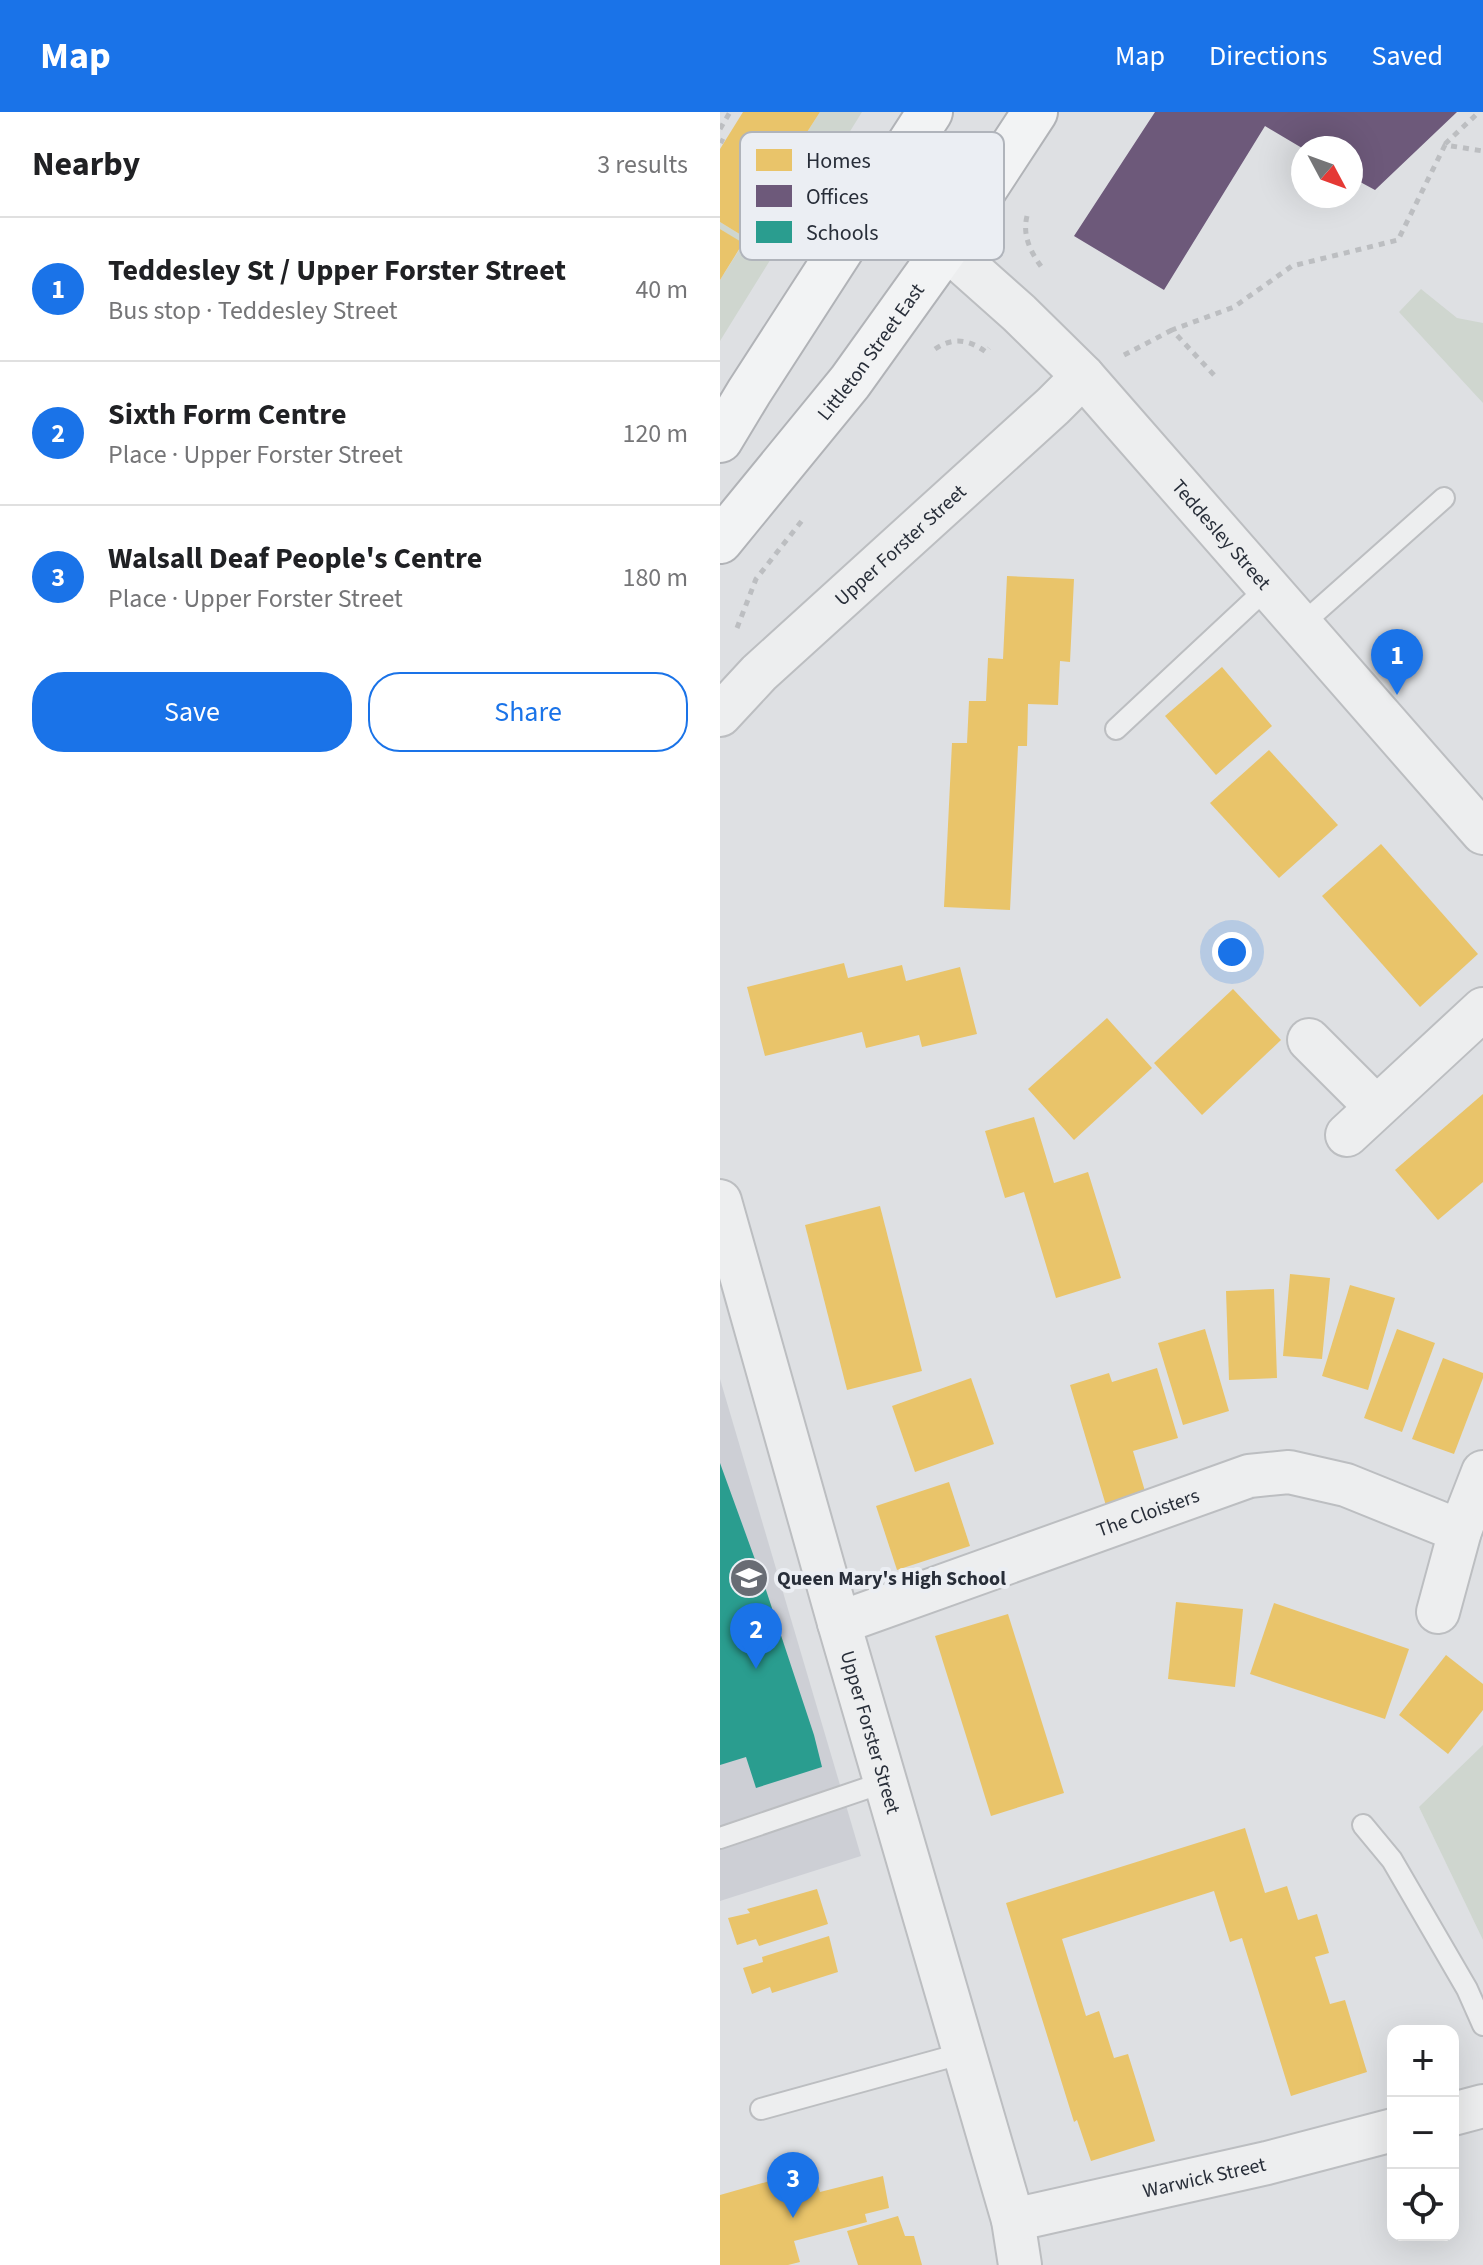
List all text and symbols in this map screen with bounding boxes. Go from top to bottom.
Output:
text: Map [40,29,111,83]
text: Map [1115,36,1165,76]
text: Directions [1209,36,1328,76]
text: Saved [1372,36,1443,76]
legend [740,132,1004,260]
north arrow [1291,136,1363,208]
text: Nearby [32,140,140,189]
text: Homes [806,145,871,177]
text: 3 results [597,146,688,183]
text: Offices [806,181,868,213]
text: Schools [806,217,878,249]
text: Teddesley St / Upper Forster Street [108,249,566,292]
text: 1 [51,271,65,308]
text: 40 m [635,271,688,308]
street label: Littleton Street East [811,278,932,427]
text: Bus stop · Teddesley Street [108,292,398,329]
text: Sixth Form Centre [108,393,346,436]
text: 2 [51,415,65,452]
text: 120 m [622,415,688,452]
text: Place · Upper Forster Street [108,436,403,473]
street label: Teddesley Street [1165,474,1277,597]
street label: Upper Forster Street [829,478,973,613]
text: Walsall Deaf People's Centre [108,537,482,580]
text: 3 [51,559,65,596]
text: 180 m [622,559,688,596]
text: Place · Upper Forster Street [108,580,403,617]
pin: 1 [1371,629,1423,695]
button: Save [32,672,352,752]
button: Share [368,672,688,752]
your location [1212,932,1252,972]
street label: The Cloisters [1093,1482,1203,1545]
school or university icon: Queen Mary's High School [728,1557,770,1599]
place label: Queen Mary's High School [777,1565,1006,1593]
pin: 2 [730,1603,782,1669]
street label: Upper Forster Street [833,1647,907,1817]
map controls [1387,2025,1459,2241]
button: + [1387,2025,1459,2097]
button: − [1387,2097,1459,2169]
street label: Warwick Street [1140,2151,1269,2205]
pin: 3 [767,2152,819,2218]
button: locate [1387,2169,1459,2241]

